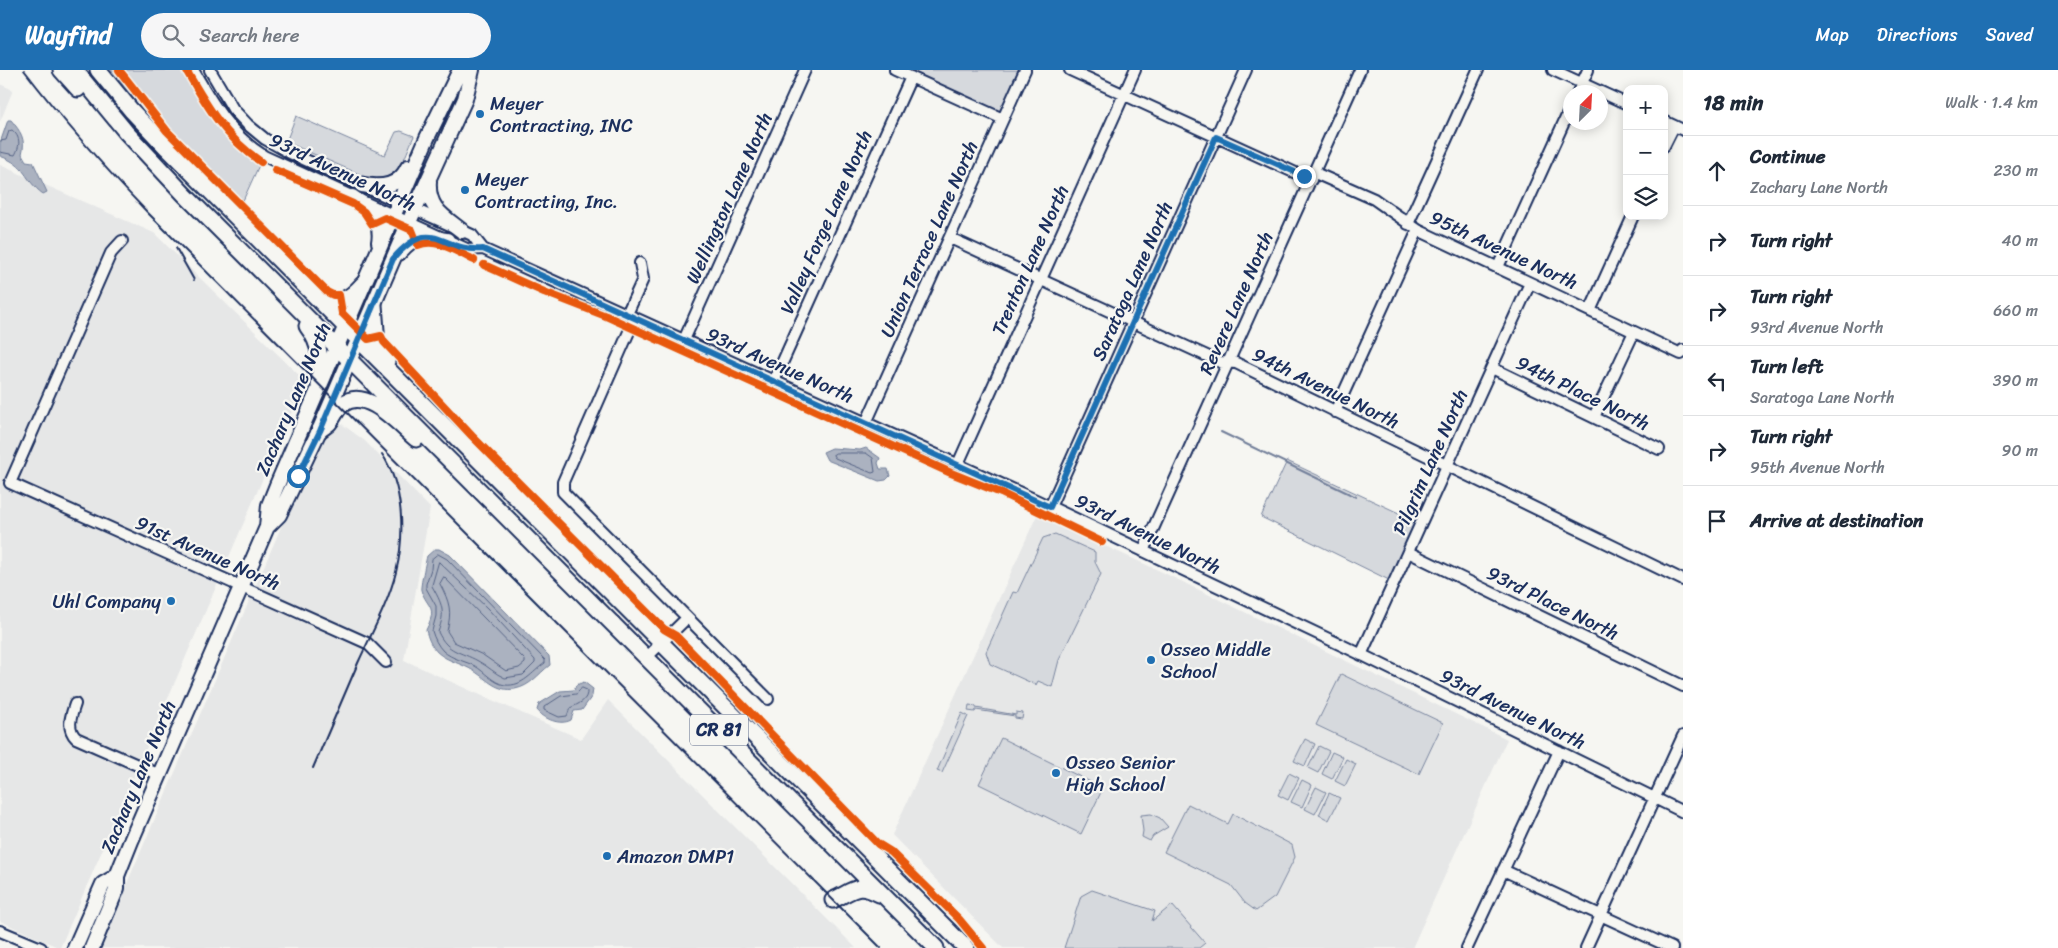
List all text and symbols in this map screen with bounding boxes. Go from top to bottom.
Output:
search box [141,13,491,58]
text: Wayfind [25,14,111,56]
text: Search here [199,19,299,52]
text: Map [1816,19,1849,51]
text: Directions [1877,19,1958,51]
text: Saved [1986,19,2033,51]
icon: search [159,21,187,49]
text: 18 min [1703,84,1763,122]
north arrow [1563,85,1608,130]
map controls [1623,85,1668,220]
button: + [1623,85,1668,130]
place label: Meyer Contracting, INC [490,87,633,142]
text: Walk · 1.4 km [1945,88,2038,117]
street label: Wellington Lane North [676,107,782,289]
marker: Meyer Contracting, INC [474,108,486,120]
street label: 93rd Avenue North [264,124,422,220]
street label: Valley Forge Lane North [771,125,881,319]
button: − [1623,130,1668,175]
street label: Union Terrace Lane North [871,135,987,343]
text: Continue [1750,140,1826,173]
text: 230 m [1993,156,2038,185]
icon: ahead [1703,157,1731,185]
place label: Meyer Contracting, Inc. [475,163,618,218]
route end [1293,165,1316,188]
text: Zachary Lane North [1750,173,1888,202]
button: layers [1623,175,1668,220]
street label: Trenton Lane North [982,179,1078,340]
marker: Meyer Contracting, Inc. [459,184,471,196]
street label: Saratoga Lane North [1082,196,1182,366]
street label: 95th Avenue North [1424,201,1584,299]
text: Turn right [1750,224,1832,257]
street label: Revere Lane North [1190,226,1282,380]
text: 40 m [2001,226,2038,255]
icon: right [1703,227,1731,255]
text: Turn right [1750,280,1832,313]
text: 660 m [1993,296,2038,325]
icon: right [1703,297,1731,325]
text: 93rd Avenue North [1750,313,1884,342]
street label: Zachary Lane North [246,317,340,481]
street label: 93rd Avenue North [701,318,859,412]
street label: 94th Avenue North [1247,338,1405,438]
street label: 94th Place North [1510,346,1656,440]
text: Turn left [1750,350,1823,383]
text: 390 m [1993,366,2038,395]
icon: left [1703,367,1731,395]
text: Saratoga Lane North [1750,383,1895,412]
street label: Pilgrim Lane North [1383,384,1477,540]
text: Turn right [1750,420,1832,453]
text: 90 m [2002,436,2038,465]
icon: right [1703,437,1731,465]
text: 95th Avenue North [1750,453,1885,482]
route start [287,465,310,488]
street label: 93rd Avenue North [1069,484,1227,584]
text: Arrive at destination [1750,504,1923,537]
street label: 91st Avenue North [130,506,286,600]
icon: arrive [1703,507,1731,535]
street label: 93rd Place North [1481,557,1625,649]
place label: Uhl Company [52,585,161,618]
marker: Uhl Company [165,595,177,607]
place label: Osseo Middle School [1161,633,1271,688]
marker: Osseo Middle School [1145,654,1157,666]
street label: 93rd Avenue North [1434,659,1592,759]
street label: Zachary Lane North [91,695,185,859]
road number: CR 81 [690,714,748,746]
place label: Osseo Senior High School [1066,746,1175,801]
marker: Osseo Senior High School [1050,767,1062,779]
place label: Amazon DMP1 [616,840,734,873]
marker: Amazon DMP1 [601,850,613,862]

